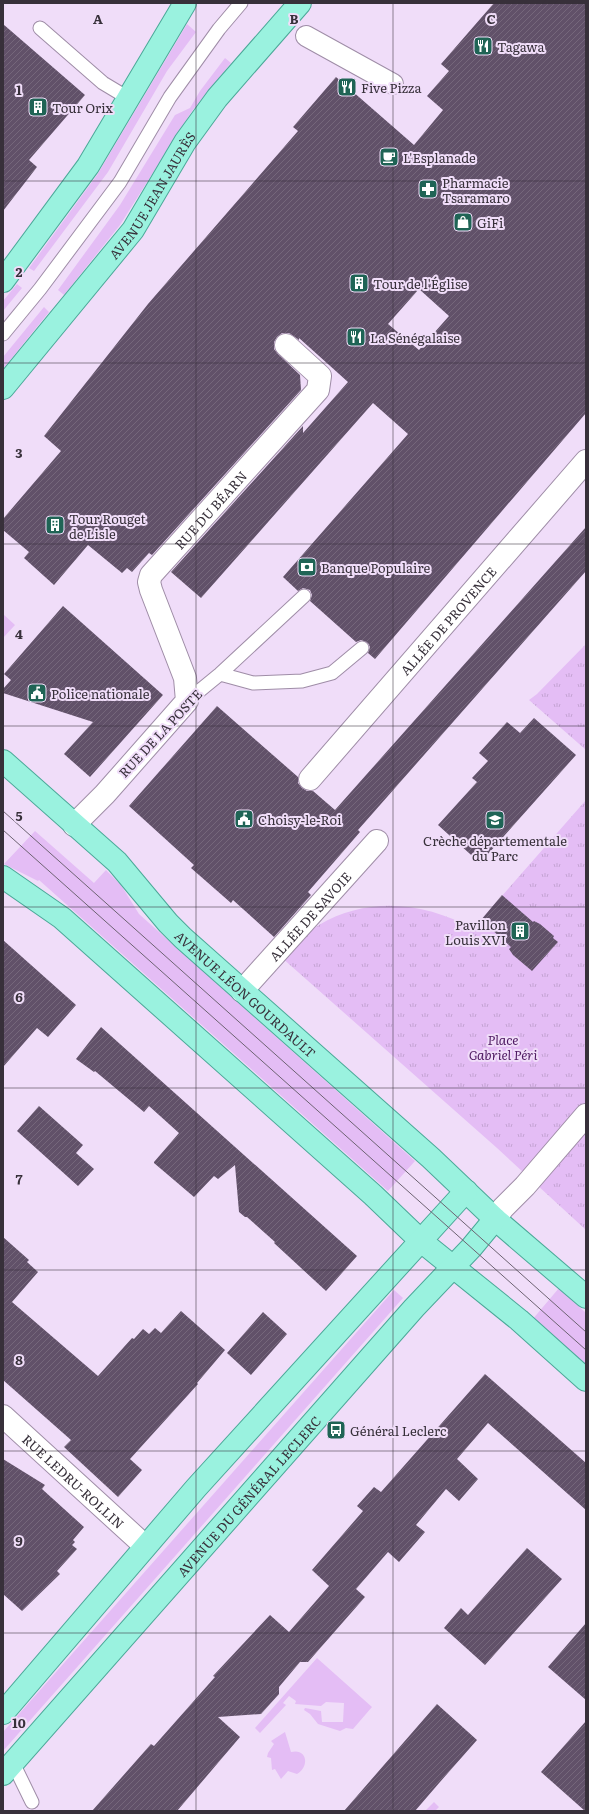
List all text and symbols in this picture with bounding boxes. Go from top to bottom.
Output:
text: A [93,9,103,28]
text: B [290,9,299,28]
text: C [486,9,496,28]
restaurant icon: Tagawa [472,35,494,57]
place label: Tagawa [497,37,544,56]
restaurant icon: Five Pizza [336,76,358,98]
place label: Five Pizza [361,78,421,97]
text: 1 [16,80,22,99]
building icon: Tour Orix [27,96,49,118]
place label: Tour Orix [52,98,114,117]
street label: AVENUE JEAN JAURÈS [104,127,199,263]
cafe icon: L'Esplanade [378,146,400,168]
place label: L'Esplanade [403,148,476,167]
place label: Pharmacie Tsaramaro [442,173,510,207]
pharmacy icon: Pharmacie Tsaramaro [417,178,439,200]
shop icon: GiFi [452,211,474,233]
place label: GiFi [477,213,504,232]
text: 2 [16,262,23,281]
building icon: Tour de l'Église [348,272,370,294]
place label: Tour de l'Église [373,274,468,293]
restaurant icon: La Sénégalaise [345,326,367,348]
place label: La Sénégalaise [370,328,460,347]
text: 3 [15,443,23,462]
street label: RUE DU BÉARN [170,466,251,553]
place label: Tour Rouget de Lisle [69,509,147,543]
building icon: Tour Rouget de Lisle [44,514,66,536]
bank icon: Banque Populaire [296,556,318,578]
place label: Banque Populaire [321,558,430,577]
street label: ALLÉE DE PROVENCE [395,562,500,679]
text: 4 [15,624,23,643]
public building icon: Police nationale [26,682,48,704]
place label: Police nationale [51,684,150,703]
street label: RUE DE LA POSTE [114,685,206,781]
text: 5 [15,806,23,825]
public building icon: Choisy-le-Roi [233,808,255,830]
school or university icon: Crèche départementale du Parc [484,809,506,831]
place label: Choisy-le-Roi [258,810,342,829]
place label: Crèche départementale du Parc [423,831,567,865]
street label: ALLÉE DE SAVOIE [264,867,355,965]
place label: Pavillon Louis XVI [445,915,506,949]
building icon: Pavillon Louis XVI [509,920,531,942]
street label: AVENUE LÉON GOURDAULT [171,926,321,1062]
text: 6 [15,987,23,1006]
park label: Place Gabriel Péri [469,1030,537,1064]
text: 7 [15,1169,23,1188]
text: 8 [15,1350,23,1369]
street label: AVENUE DU GÉNÉRAL LECLERC [172,1411,325,1580]
bus stop icon: Général Leclerc [325,1419,347,1441]
place label: Général Leclerc [350,1421,447,1440]
street label: RUE LEDRU-ROLLIN [19,1429,129,1532]
text: 9 [15,1531,23,1550]
text: 10 [12,1713,26,1732]

